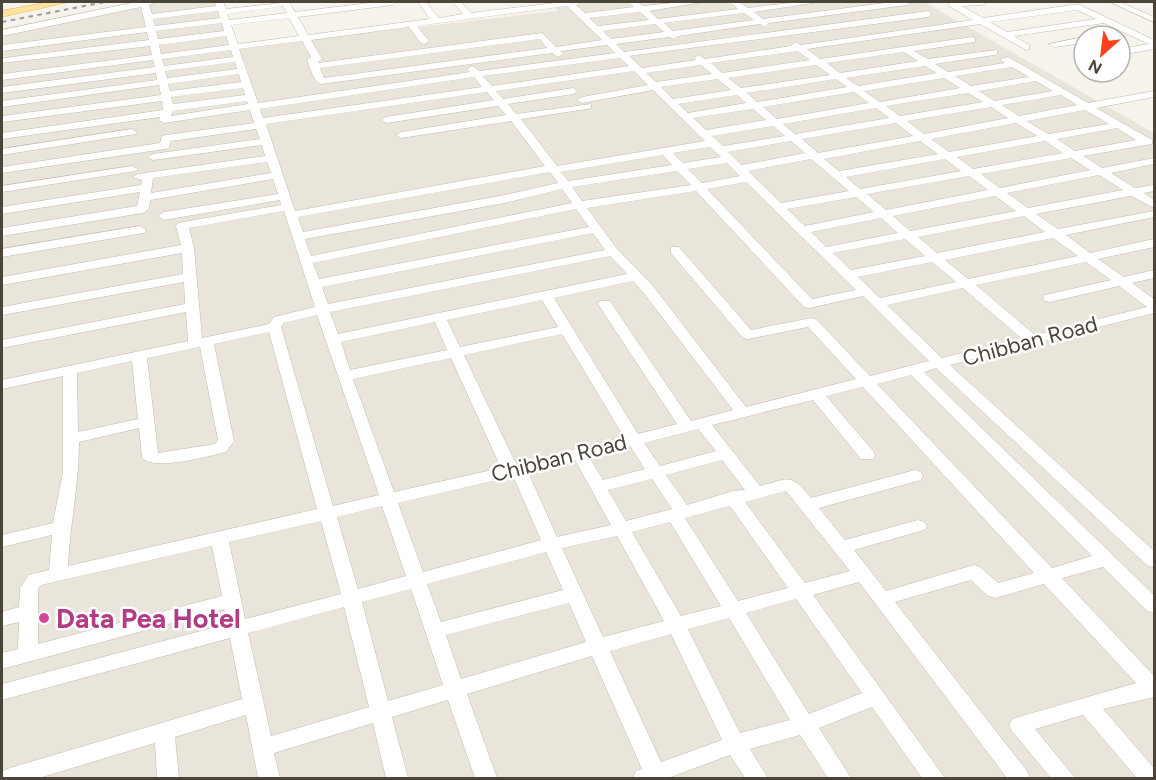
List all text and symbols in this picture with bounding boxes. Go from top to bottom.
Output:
north arrow [1072,24,1132,84]
text: N [1085,56,1105,78]
street label: Chibban Road [960,310,1100,372]
street label: Chibban Road [488,428,630,488]
place label: Data Pea Hotel [56,602,241,635]
marker: Data Pea Hotel [37,611,51,625]

